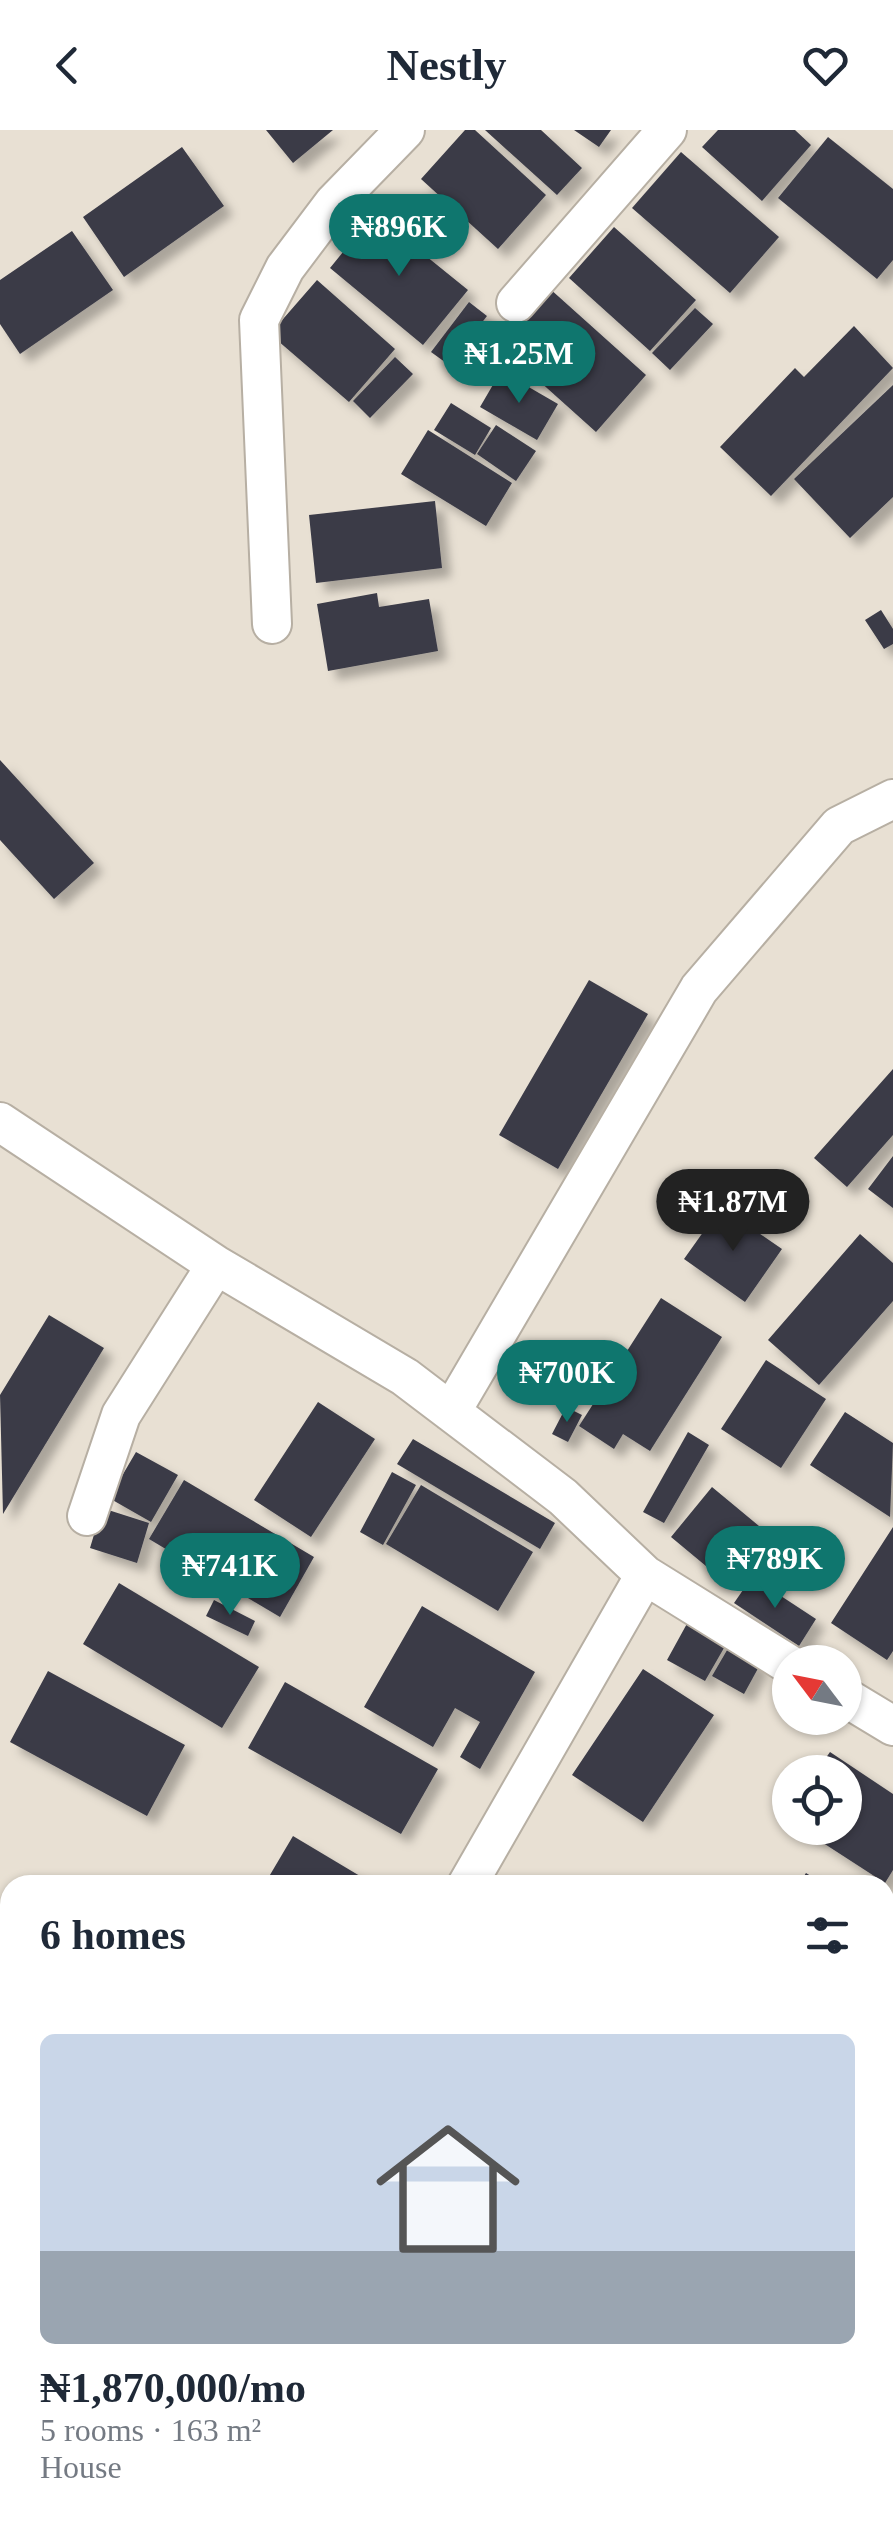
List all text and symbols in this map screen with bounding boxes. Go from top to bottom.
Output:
icon: back [40,38,95,93]
icon: heart [798,38,853,93]
text: Nestly [387,40,506,90]
pin: ₦896K [329,194,469,279]
text: ₦896K [351,208,447,244]
pin: ₦1.25M [438,321,600,406]
text: ₦1.25M [464,335,574,371]
pin: ₦1.87M [652,1169,814,1254]
text: ₦1.87M [678,1183,788,1219]
pin: ₦700K [497,1340,637,1425]
text: ₦700K [519,1354,615,1390]
pin: ₦789K [705,1526,845,1611]
pin: ₦741K [160,1533,300,1618]
text: ₦789K [727,1540,823,1576]
text: ₦741K [182,1547,278,1583]
north arrow [772,1645,862,1735]
map controls [772,1645,862,1845]
button: locate [772,1755,862,1845]
icon: filters [800,1908,855,1963]
text: 6 homes [40,1912,186,1958]
icon: home [358,2099,538,2279]
text: ₦1,870,000/mo [40,2365,306,2411]
text: 5 rooms · 163 m² [40,2412,261,2448]
text: House [40,2449,122,2485]

